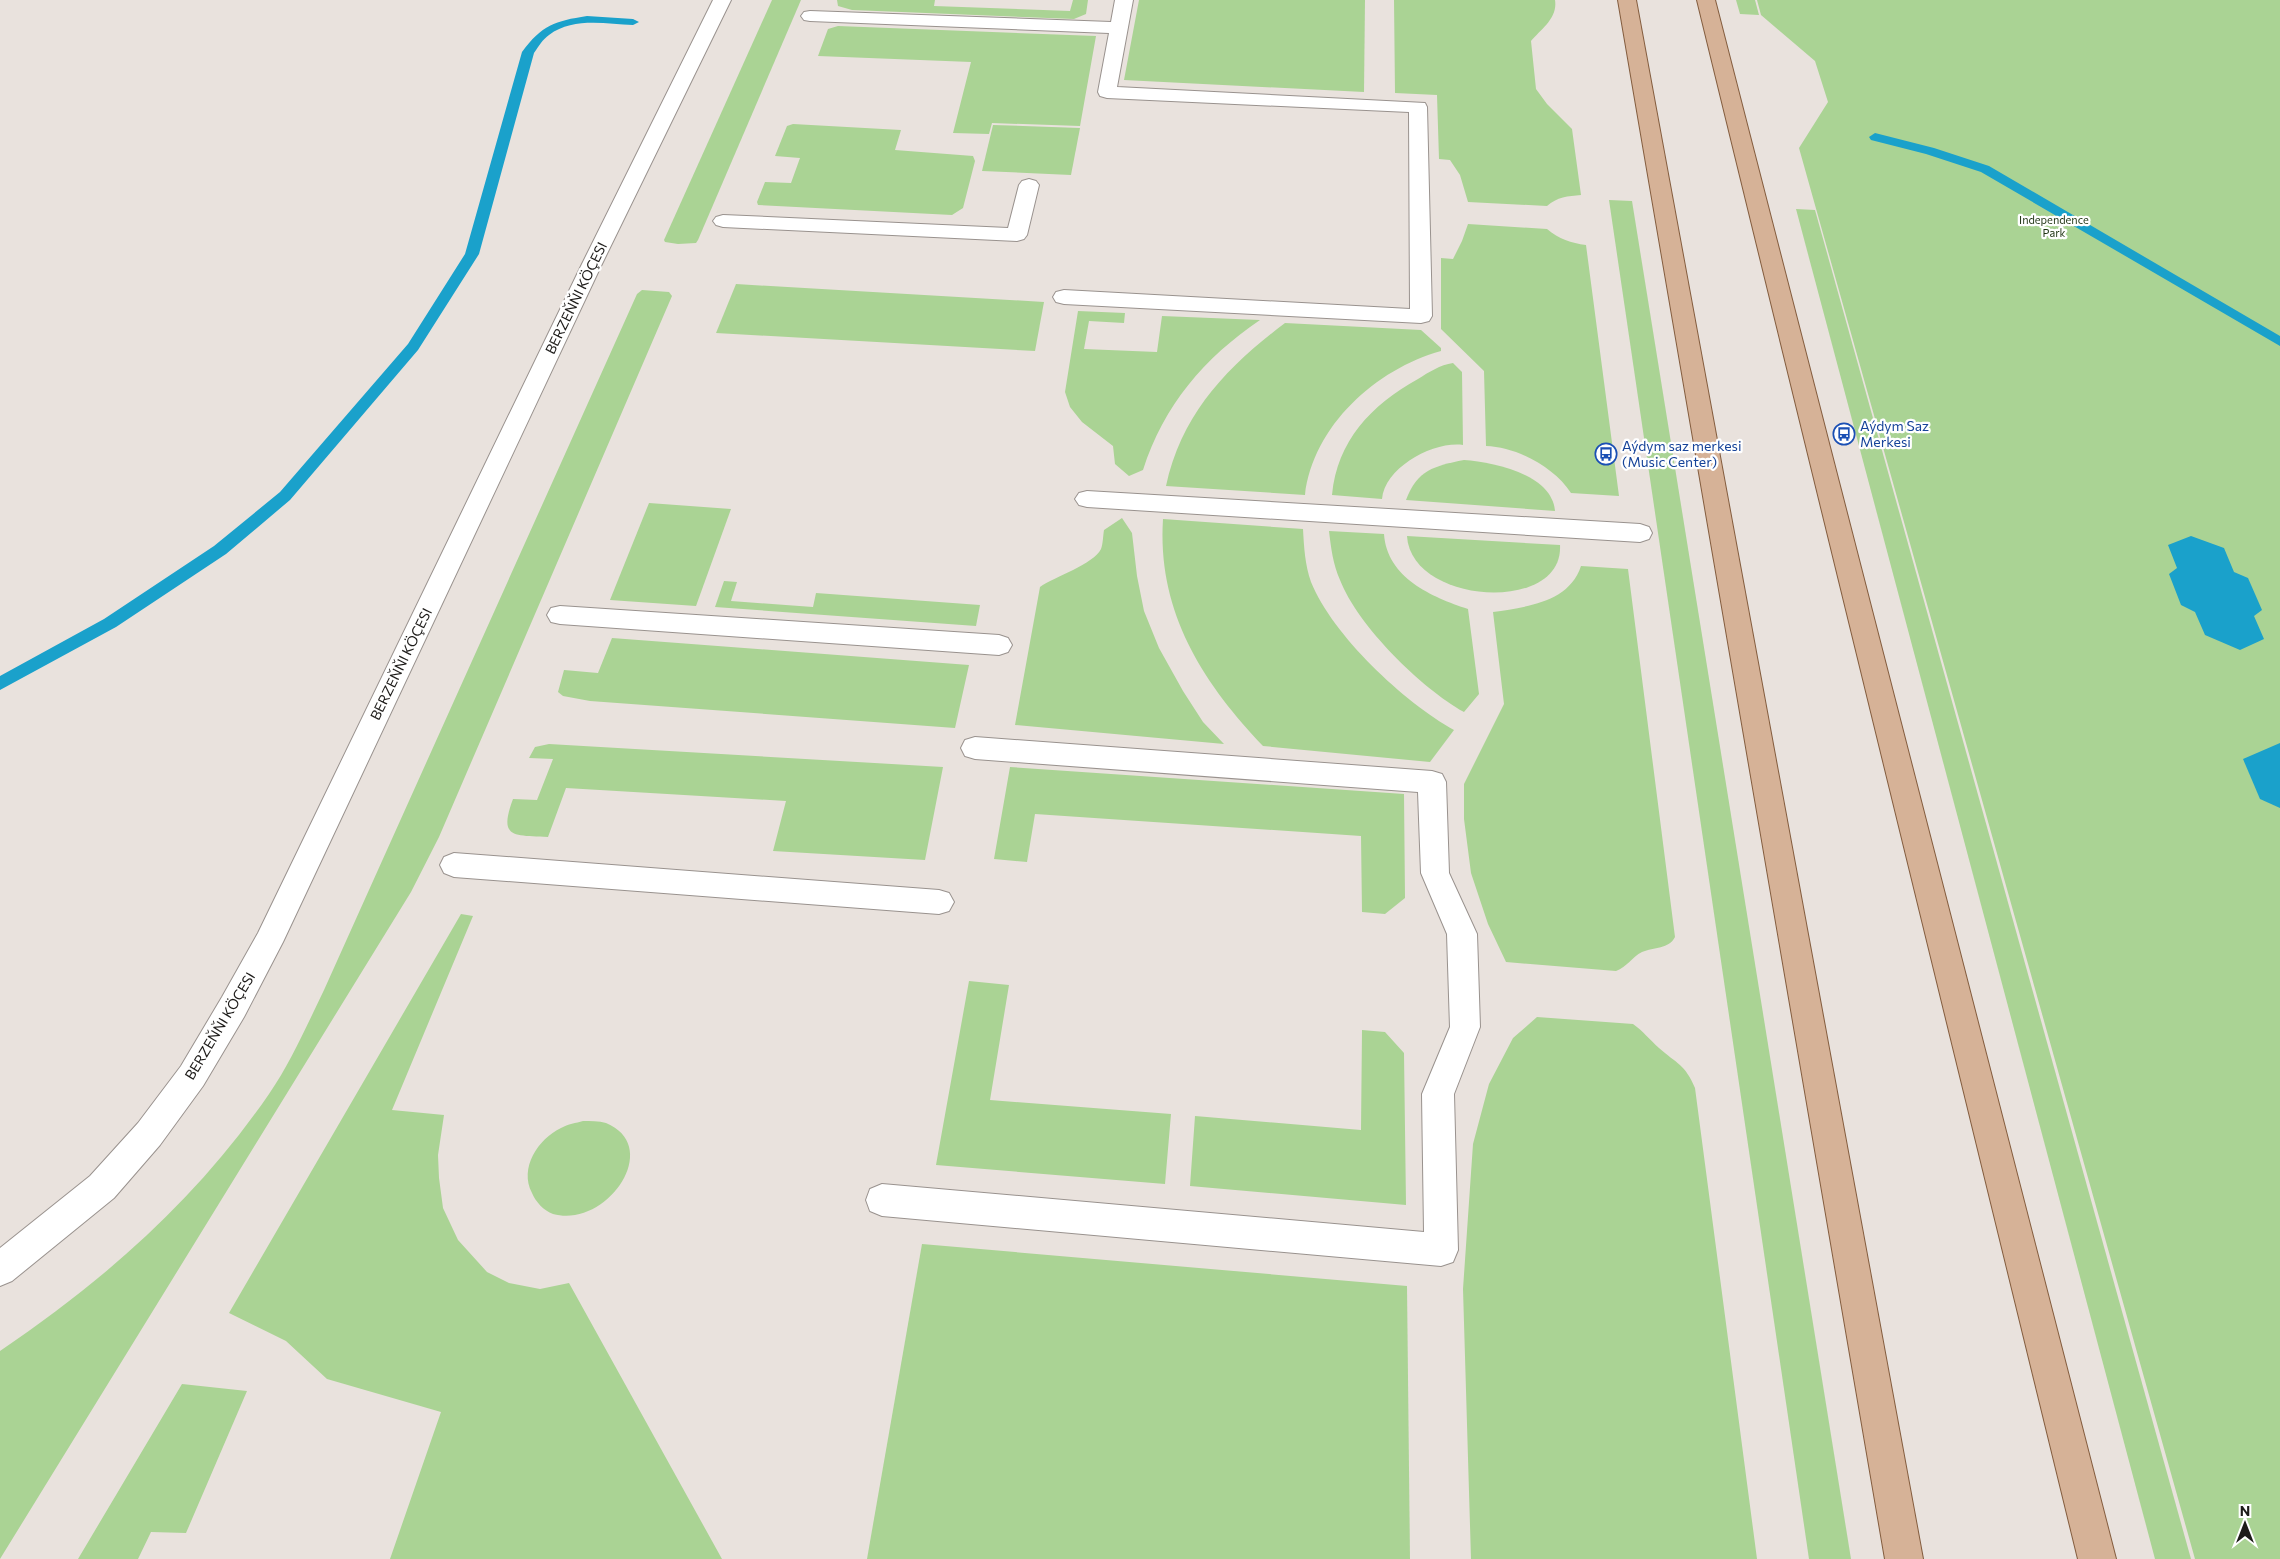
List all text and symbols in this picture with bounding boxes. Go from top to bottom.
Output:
park label: Independence Park [2019,213,2089,239]
street label: BERZEŇŇI KÖÇESI [541,239,610,357]
place label: Aýdym Saz Merkesi [1860,417,1929,450]
bus stop icon: Aýdym Saz Merkesi [1832,422,1856,446]
place label: Aýdym saz merkesi (Music Center) [1622,437,1742,470]
bus stop icon: Aýdym saz merkesi (Music Center) [1594,442,1618,466]
street label: BERZEŇŇI KÖÇESI [366,605,435,723]
street label: BERZEŇŇI KÖÇESI [181,969,258,1083]
north arrow [2220,1499,2270,1549]
text: N [2240,1502,2250,1519]

